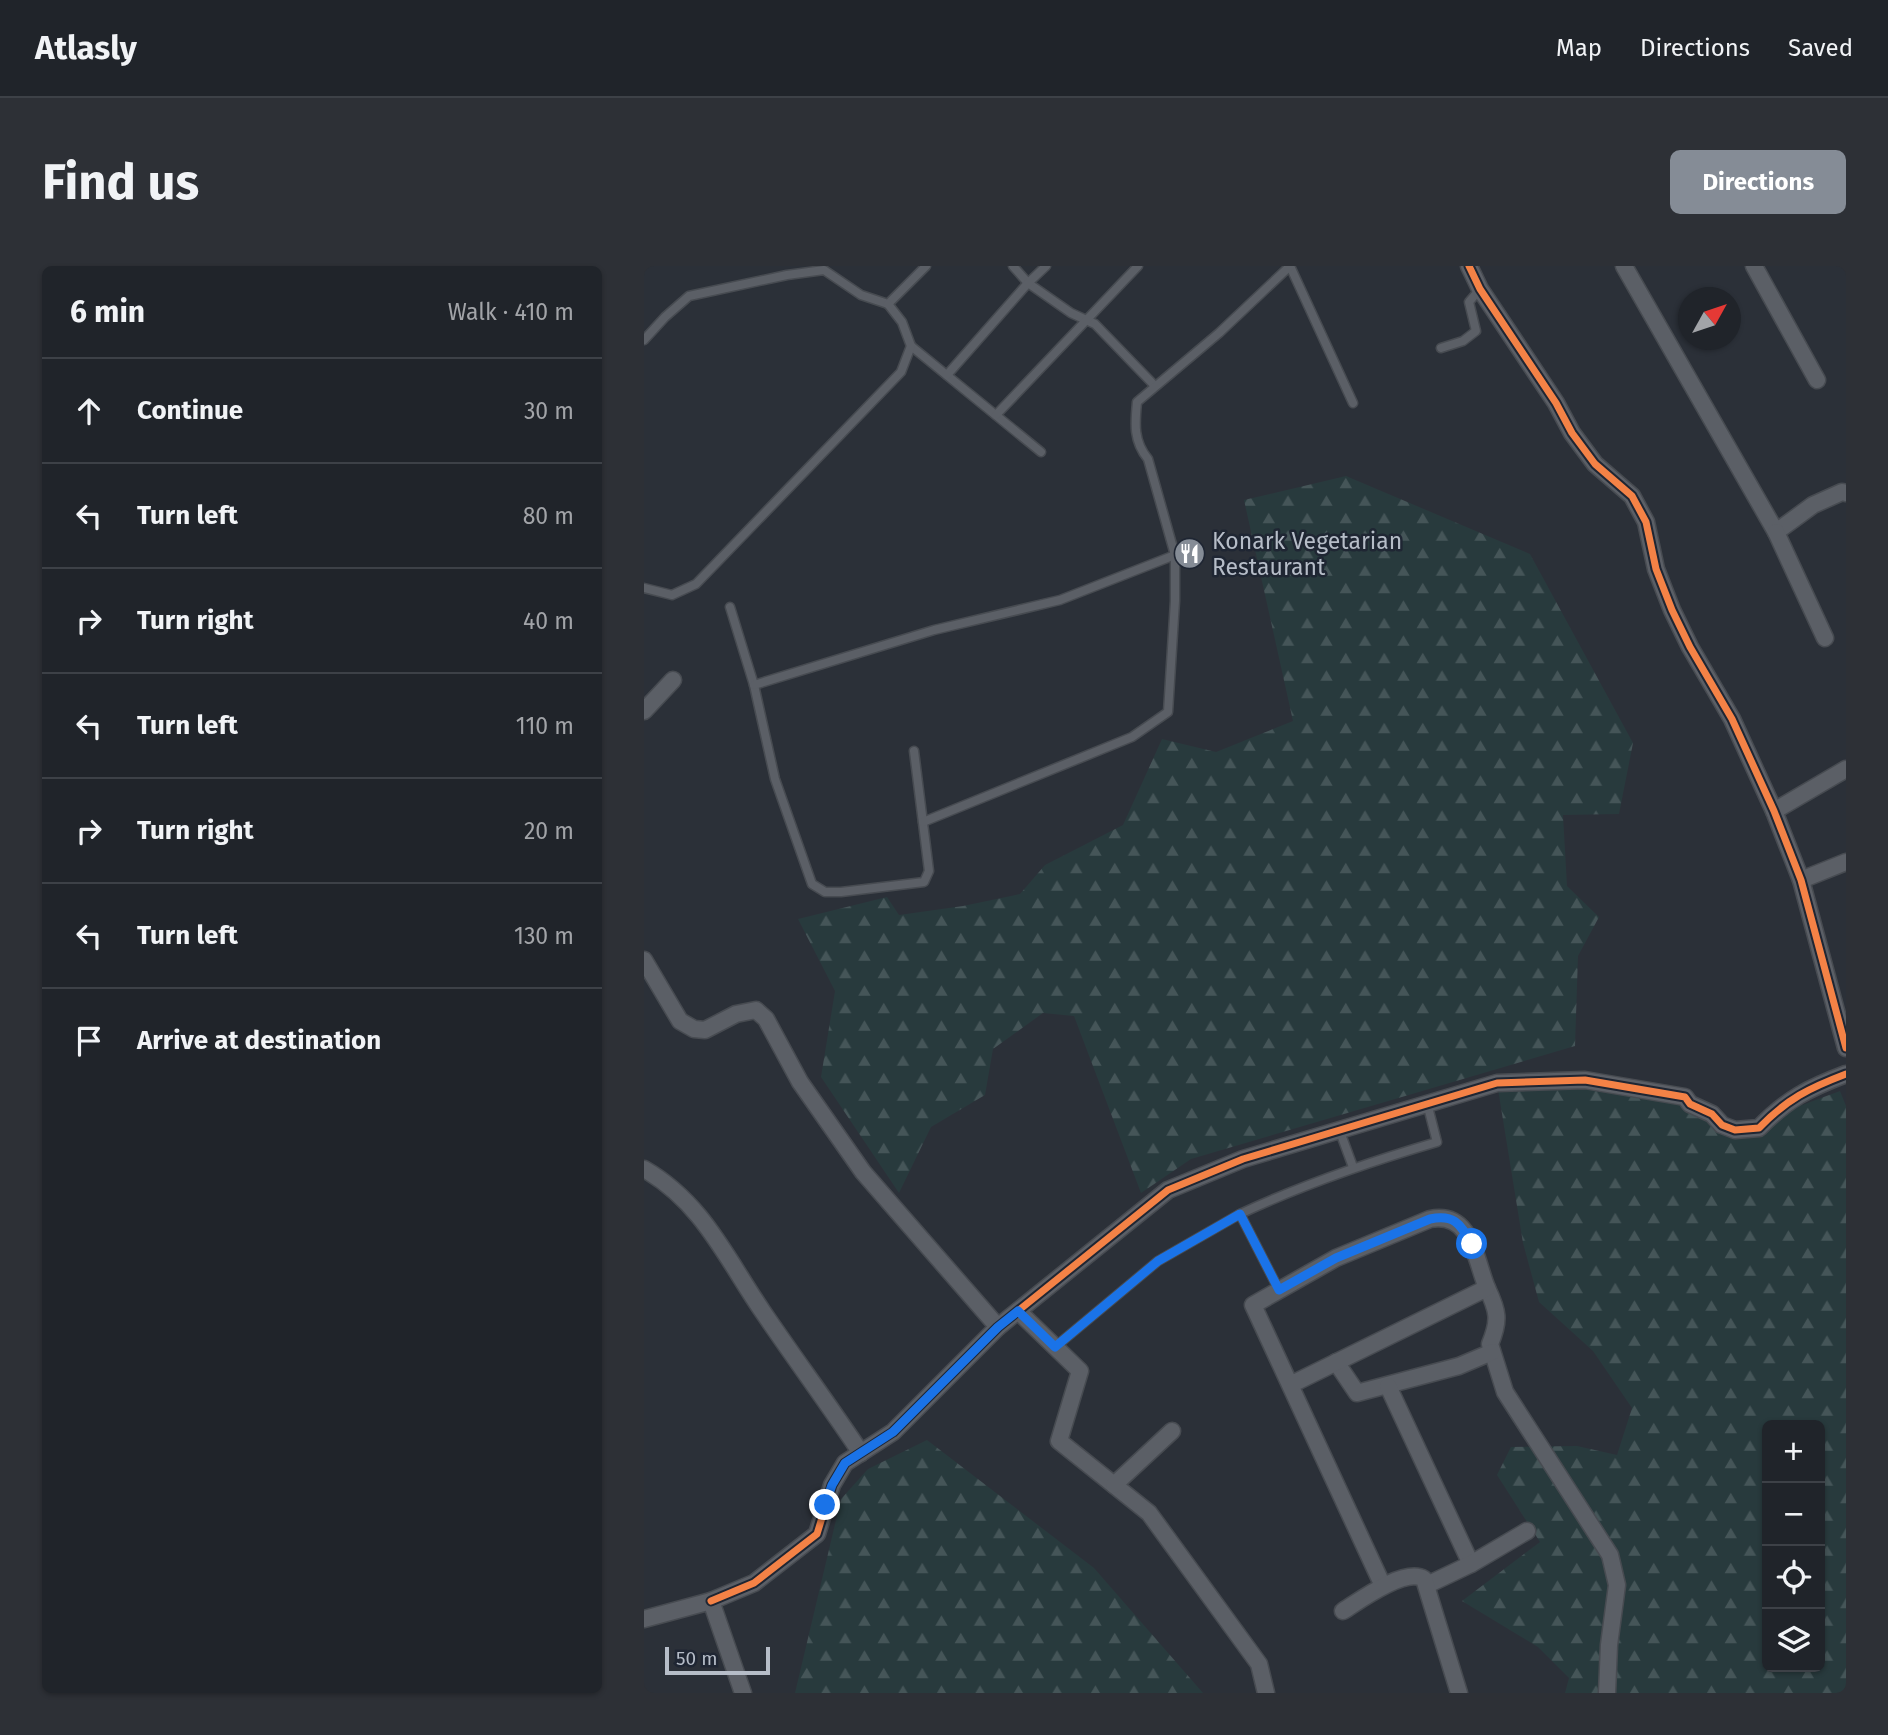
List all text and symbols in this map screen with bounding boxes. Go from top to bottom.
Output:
text: Atlasly [35,28,137,68]
text: Map [1556,34,1602,62]
text: Directions [1640,34,1750,62]
text: Saved [1788,34,1853,62]
button: Directions [1670,150,1846,214]
text: Find us [42,153,199,212]
north arrow [1678,287,1741,350]
text: 6 min [70,294,145,330]
text: Walk · 410 m [448,298,574,326]
icon: ahead [70,392,108,430]
text: Continue [137,395,243,426]
text: 30 m [524,397,574,425]
icon: left [70,497,108,535]
text: Turn left [137,500,238,531]
text: 80 m [523,502,574,530]
place label: Konark Vegetarian Restaurant [1212,527,1402,581]
restaurant icon: Konark Vegetarian Restaurant [1172,537,1206,571]
icon: right [70,602,108,640]
text: Turn right [137,605,254,636]
text: 40 m [523,607,574,635]
icon: left [70,707,108,745]
text: Turn left [137,710,238,741]
text: 110 m [516,712,574,740]
icon: right [70,812,108,850]
text: Turn right [137,815,254,846]
text: 20 m [524,817,574,845]
icon: left [70,917,108,955]
text: Turn left [137,920,238,951]
text: 130 m [514,922,574,950]
icon: arrive [70,1022,108,1060]
text: Arrive at destination [137,1025,381,1056]
route start [1456,1228,1487,1259]
map controls [1762,1420,1825,1672]
button: + [1762,1420,1825,1483]
button: − [1762,1483,1825,1546]
route end [809,1489,840,1520]
button: locate [1762,1546,1825,1609]
button: layers [1762,1609,1825,1672]
scale bar [665,1644,770,1676]
text: 50 m [676,1647,717,1670]

